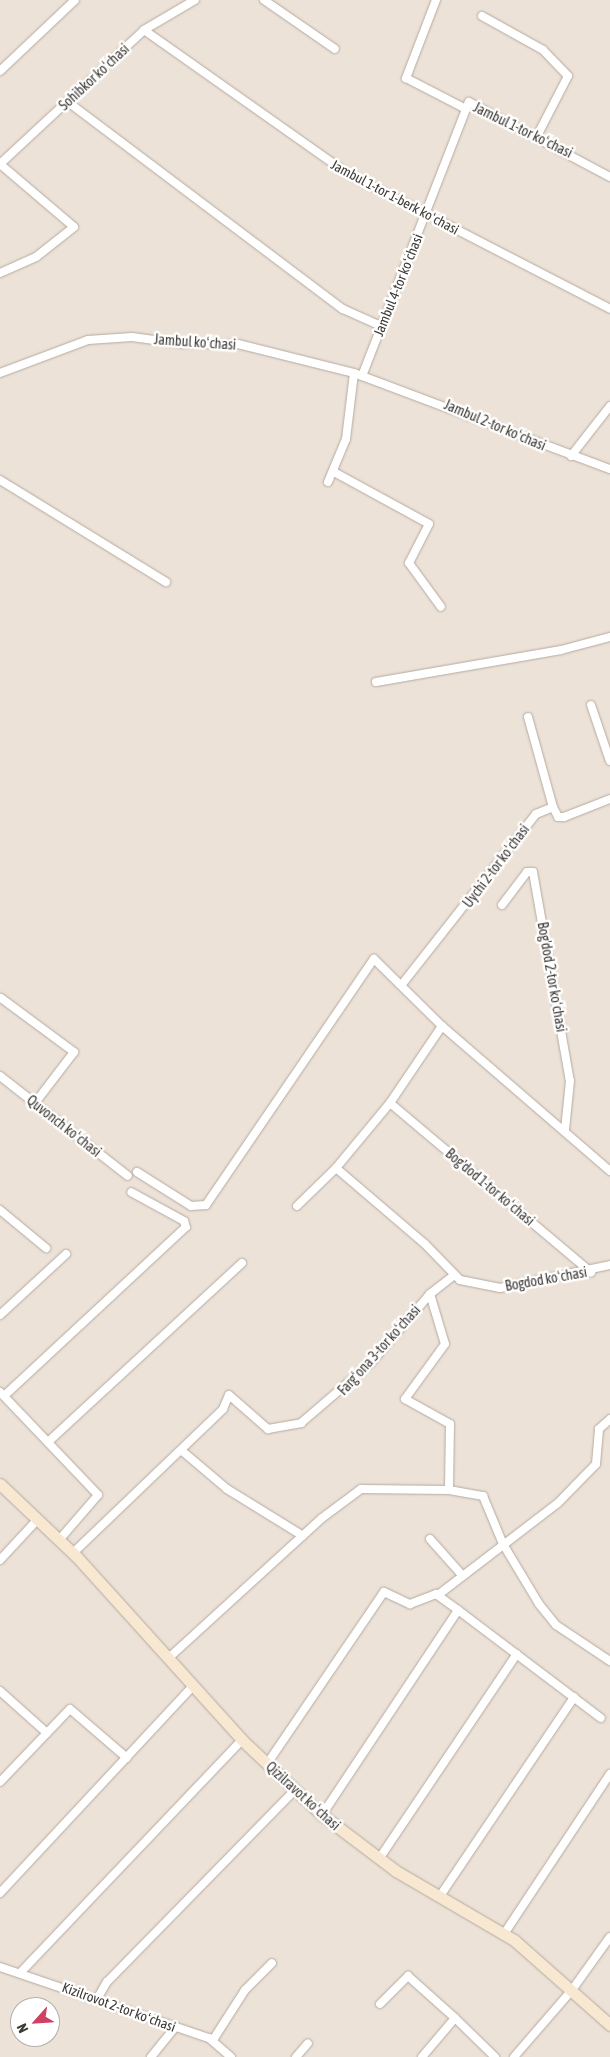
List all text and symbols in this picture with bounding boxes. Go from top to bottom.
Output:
street label: Sohibkor koʻchasi [55,40,133,114]
street label: Jambul 1-tor koʻchasi [471,99,575,161]
street label: Jambul 1-tor 1-berk koʻchasi [328,156,462,238]
street label: Jambul 4-tor koʻchasi [370,231,426,339]
street label: Jambul koʻchasi [153,331,237,353]
street label: Jambul 2-tor koʻchasi [442,396,548,454]
street label: Uychi 2-tor koʻchasi [459,821,533,911]
street label: Bog'dod 2-tor koʻchasi [534,921,570,1033]
street label: Quvonch koʻchasi [23,1092,105,1160]
street label: Bog'dod 1-tor koʻchasi [442,1145,538,1229]
street label: Bogdod koʻchasi [504,1264,588,1294]
street label: Fargʻona 3-tor koʻchasi [334,1302,424,1398]
street label: Qizilravot koʻchasi [262,1758,344,1834]
street label: Kizilrovot 2-tor koʻchasi [60,1979,178,2035]
north arrow [10,1997,60,2047]
text: N [13,2021,31,2035]

